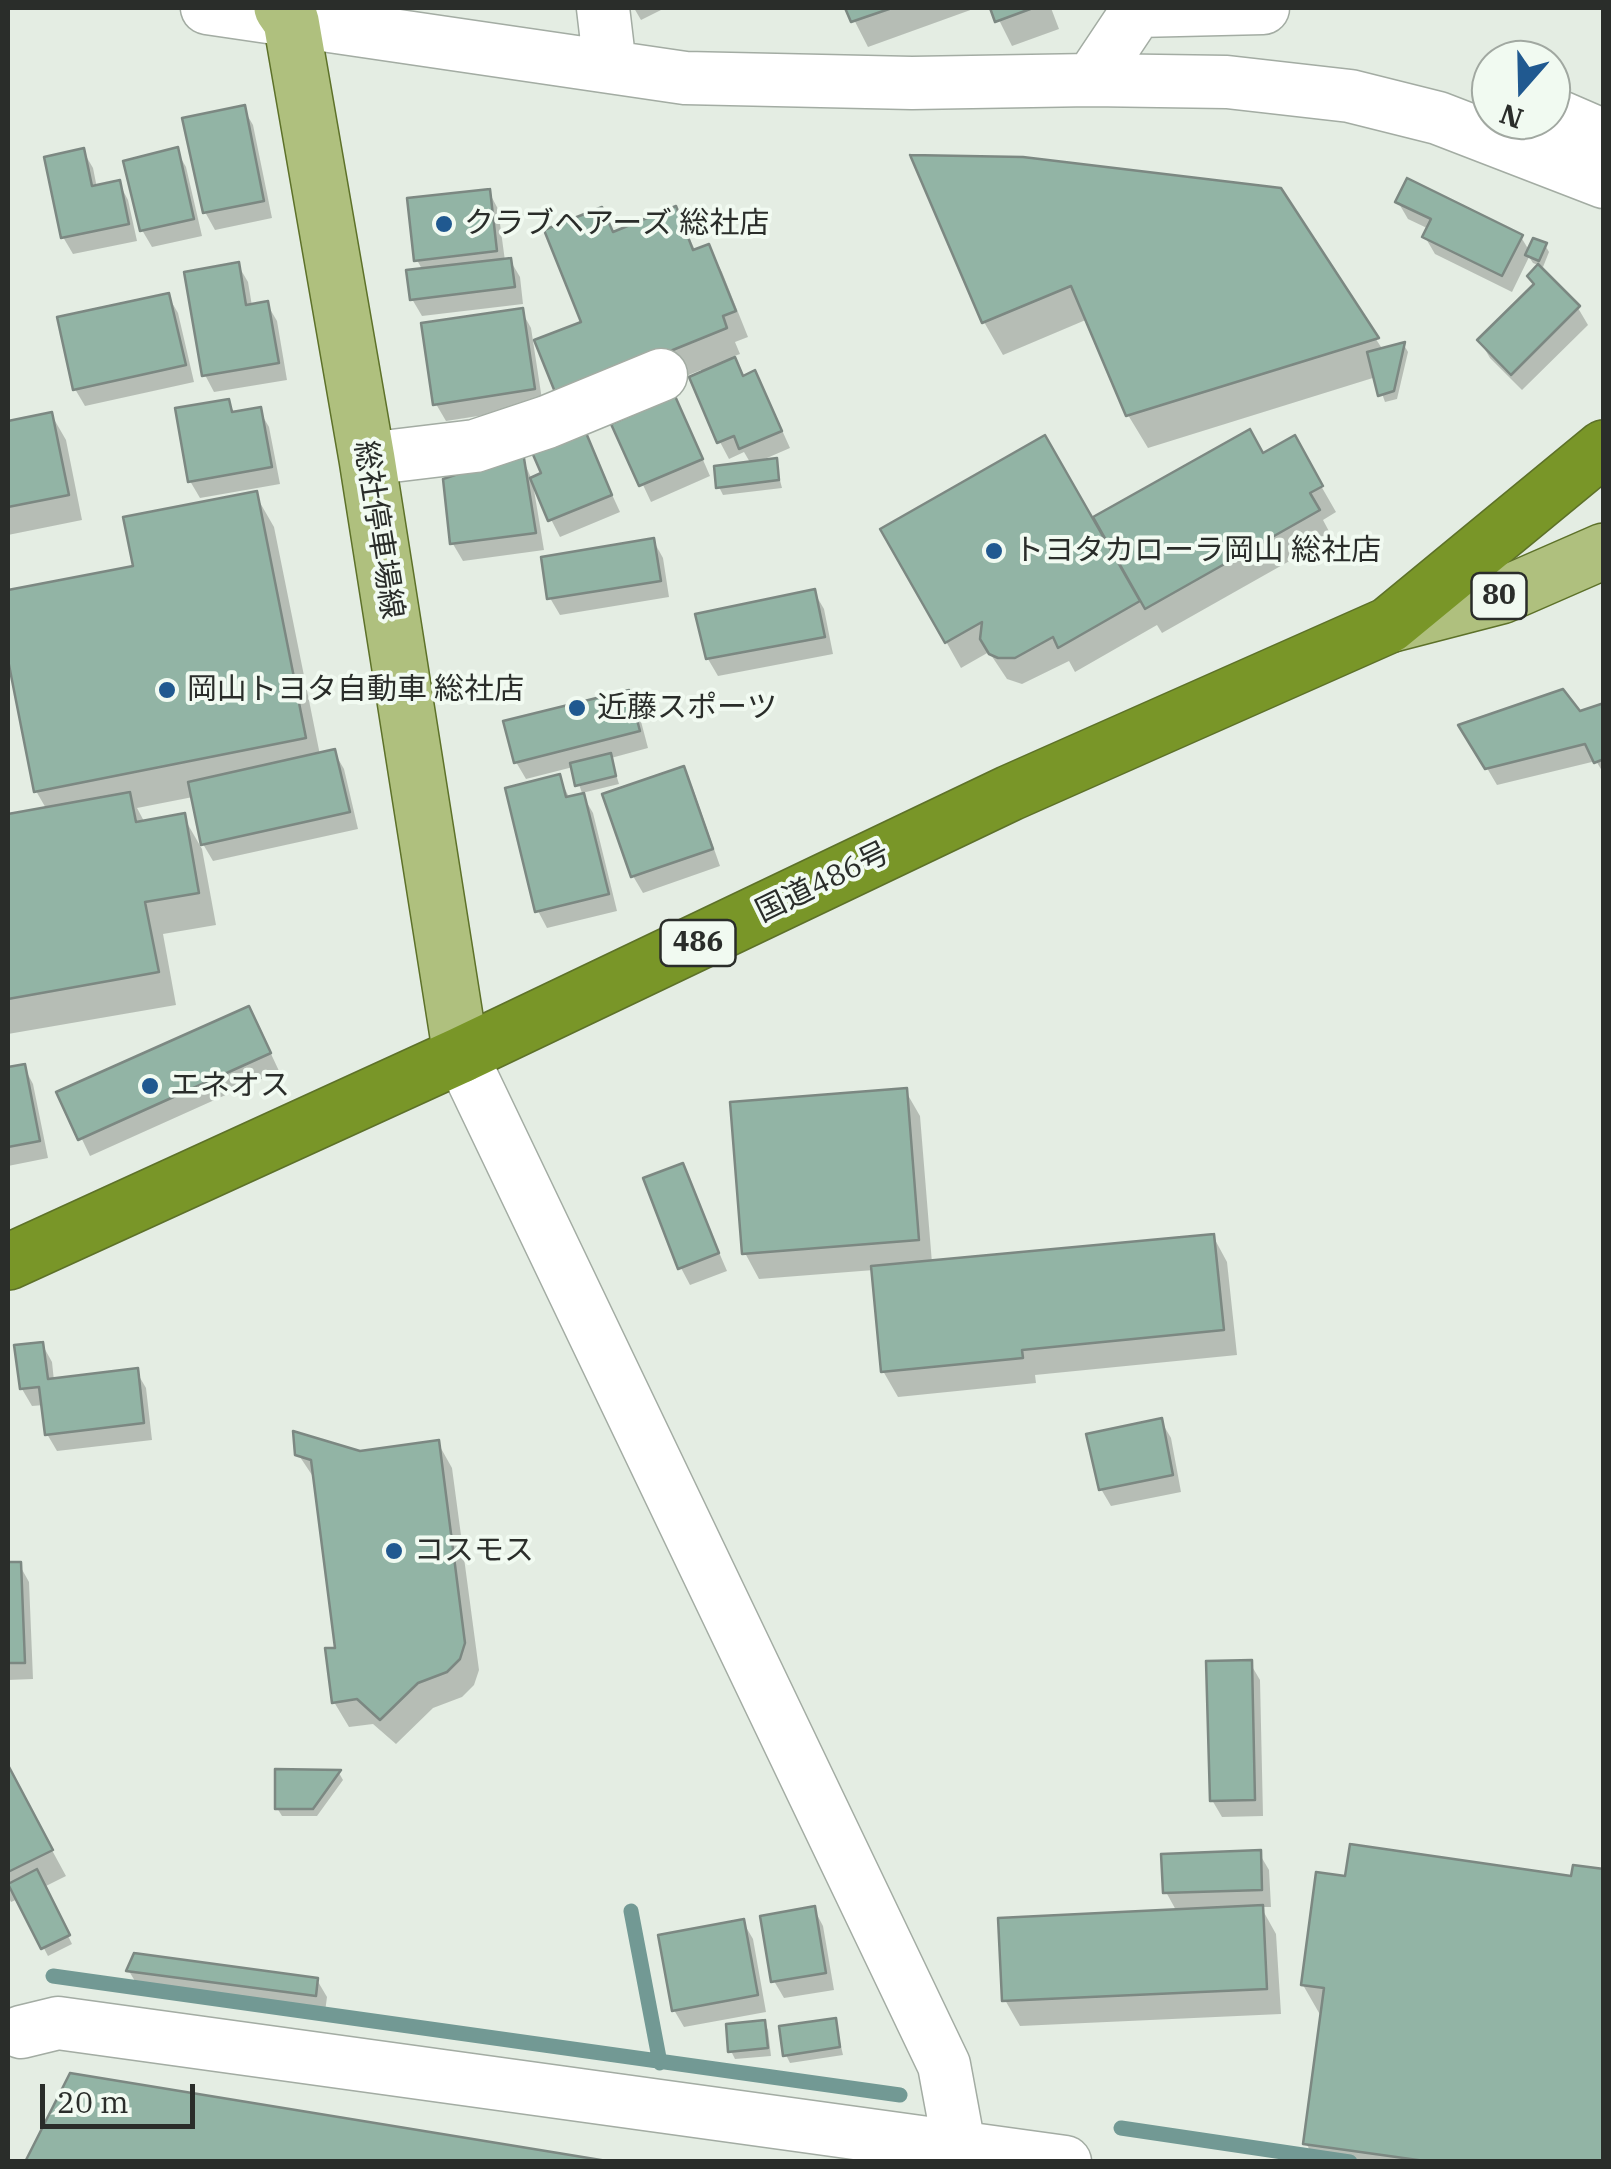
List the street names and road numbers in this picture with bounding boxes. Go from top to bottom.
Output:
street label: 総社停車場線 [346,438,410,622]
road number: 80 [1472,573,1526,619]
street label: 国道486号 [750,835,896,931]
road number: 486 [660,920,736,966]

